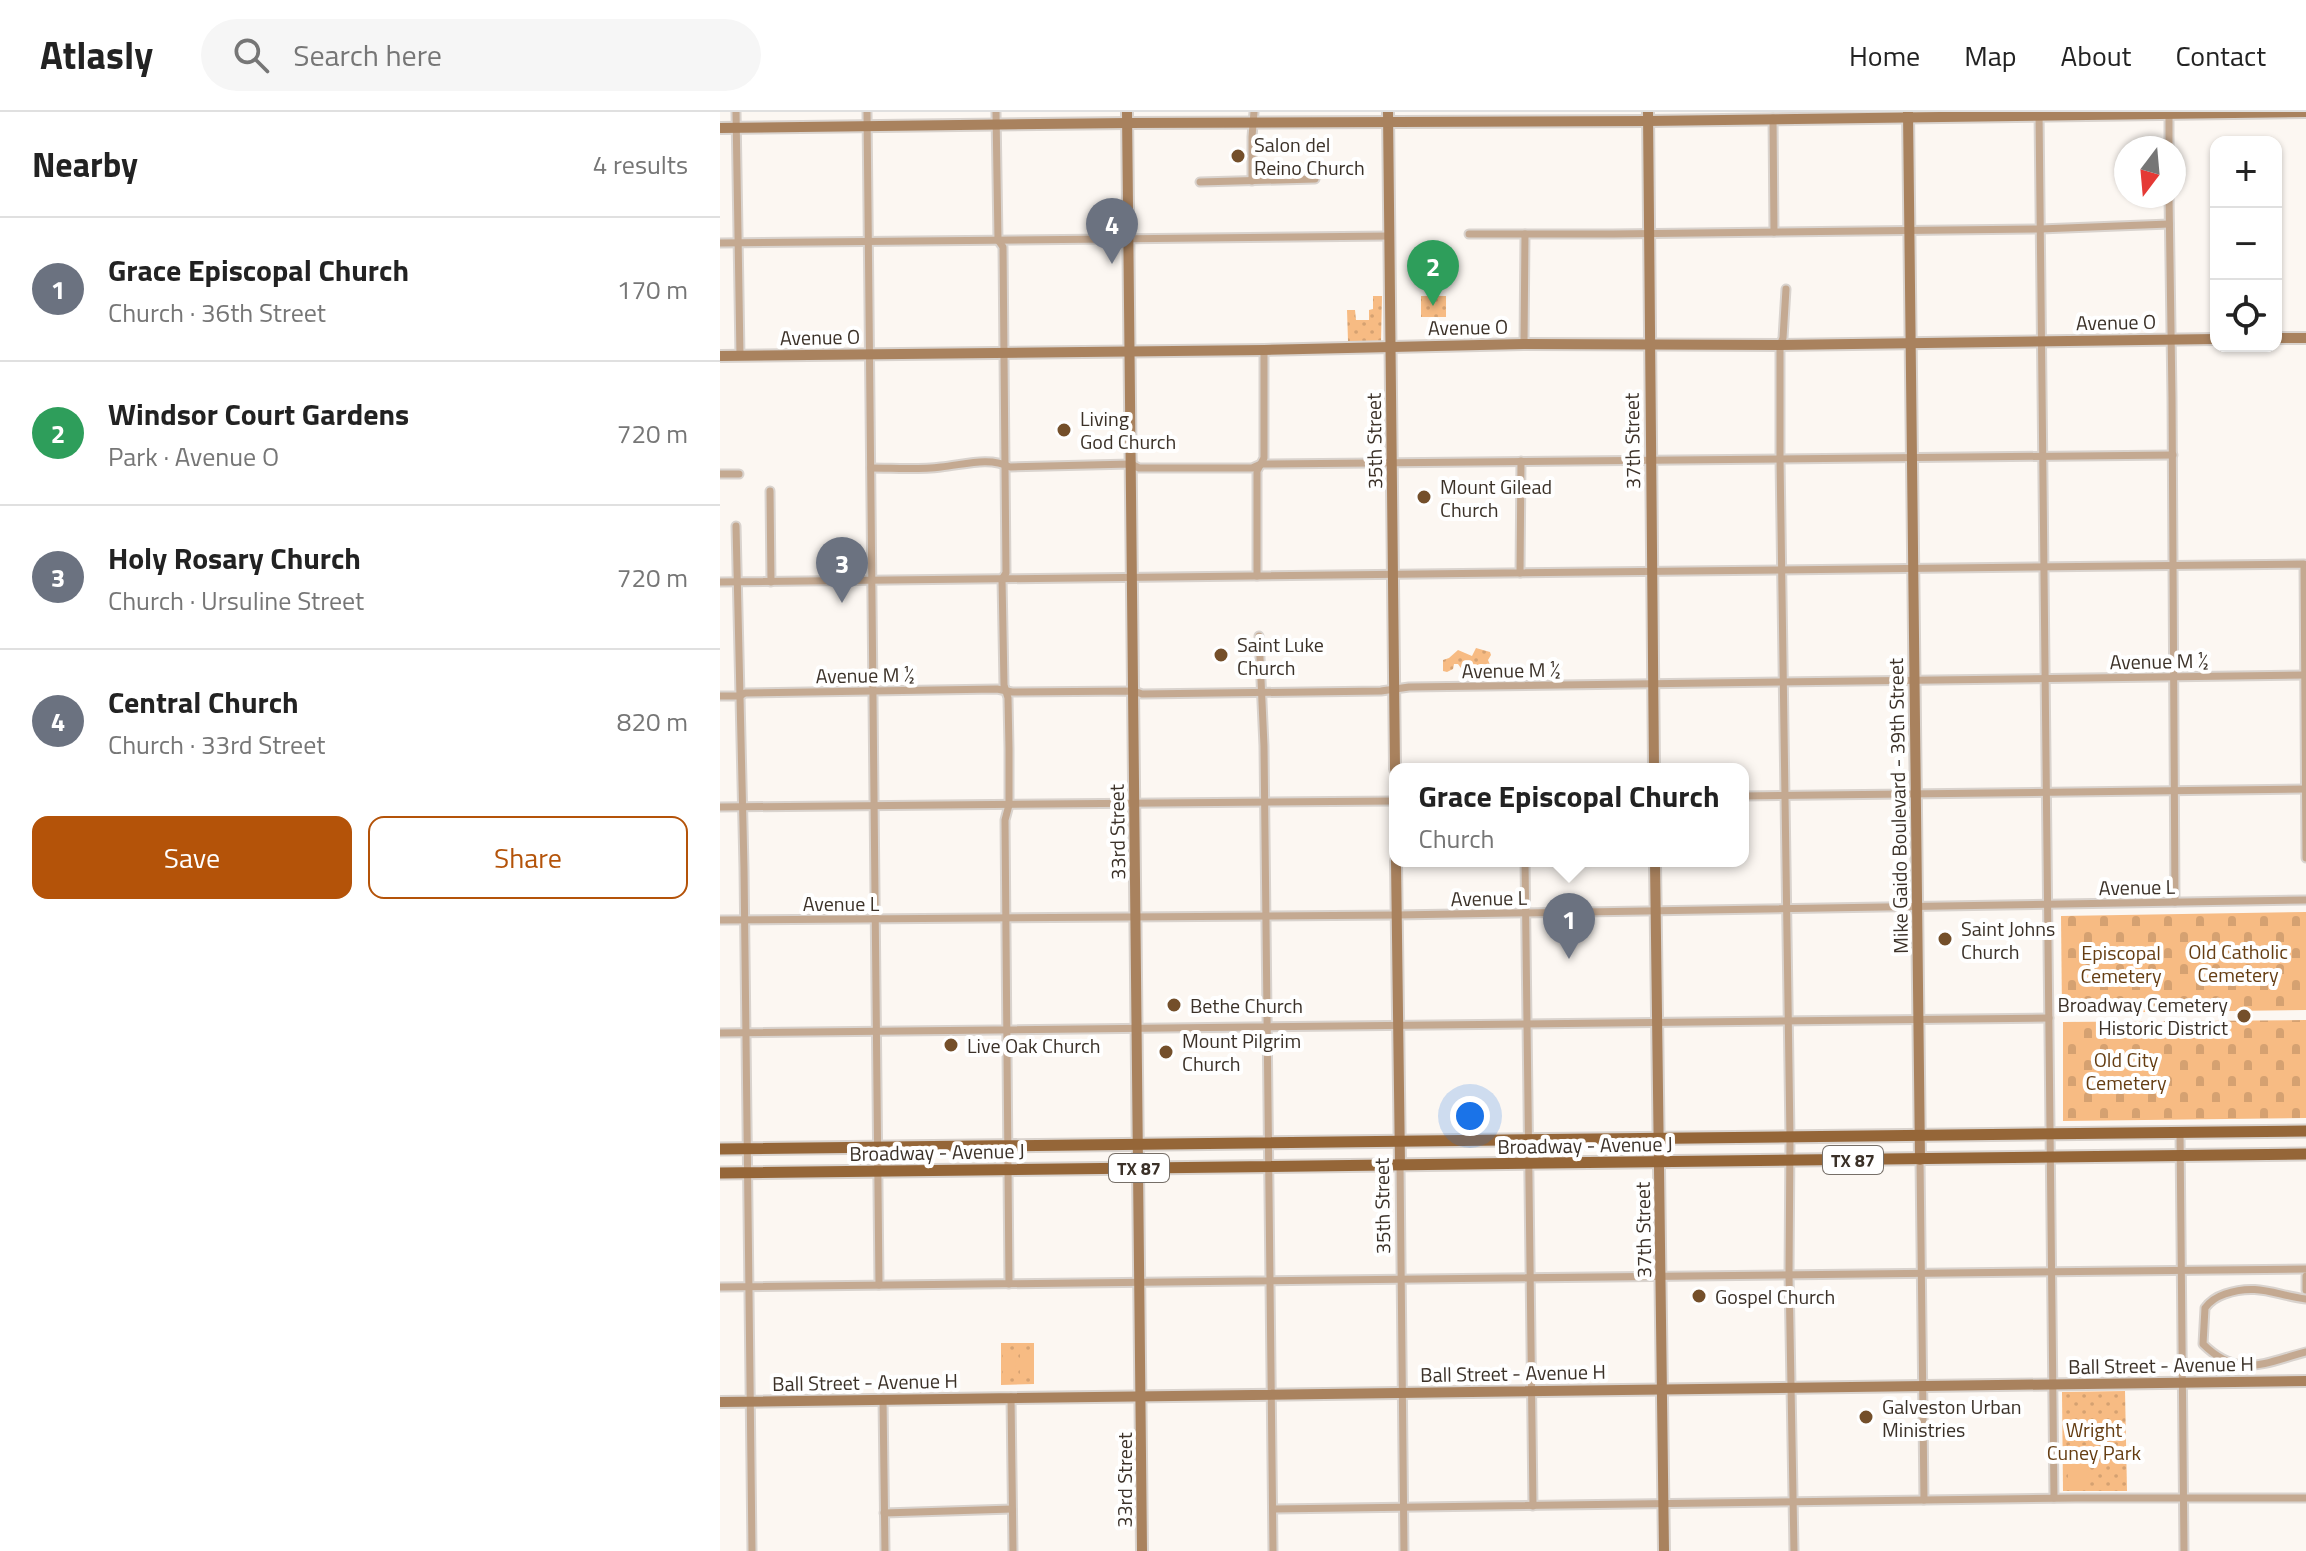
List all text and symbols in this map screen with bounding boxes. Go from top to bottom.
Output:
search box [201,19,761,91]
text: Atlasly [40,26,153,84]
text: Search here [293,32,442,78]
icon: search [229,33,273,77]
text: Home [1849,34,1920,77]
text: Map [1964,34,2017,77]
text: About [2061,34,2131,77]
text: Contact [2175,34,2266,77]
place label: Salon del Reino Church [1254,129,1365,183]
north arrow [2114,136,2186,208]
map controls [2210,136,2282,352]
button: + [2210,136,2282,208]
text: Nearby [32,138,138,190]
text: 4 results [593,145,688,184]
marker: Salon del Reino Church [1229,147,1247,165]
pin: 4 [1086,198,1138,264]
button: − [2210,208,2282,280]
pin: 2 [1407,240,1459,306]
text: Grace Episcopal Church [108,247,409,293]
text: 1 [51,270,65,309]
text: 170 m [617,270,688,309]
button: locate [2210,280,2282,352]
text: Church · 36th Street [108,293,326,332]
street label: Avenue O [2076,306,2156,338]
street label: Avenue O [1428,311,1508,343]
street label: Avenue O [780,321,860,353]
text: Windsor Court Gardens [108,391,409,437]
street label: 35th Street [1358,393,1390,489]
street label: 37th Street [1616,393,1648,489]
place label: Living God Church [1080,403,1176,457]
text: 2 [51,414,65,453]
text: 720 m [617,414,688,453]
marker: Living God Church [1055,421,1073,439]
text: Park · Avenue O [108,437,279,476]
place label: Mount Gilead Church [1440,471,1552,525]
marker: Mount Gilead Church [1415,488,1433,506]
text: Holy Rosary Church [108,535,361,581]
pin: 3 [816,537,868,603]
text: 3 [51,558,65,597]
text: 720 m [617,558,688,597]
text: Church · Ursuline Street [108,581,364,620]
place label: Saint Luke Church [1237,629,1324,683]
street label: Avenue M ½ [2109,645,2209,677]
marker: Saint Luke Church [1212,646,1230,664]
street label: Avenue M ½ [1461,654,1561,686]
street label: Mike Gaido Boulevard - 39th Street [1880,658,1916,954]
street label: Avenue M ½ [815,659,915,691]
text: Central Church [108,679,299,725]
text: 4 [51,702,65,741]
text: 820 m [617,702,688,741]
text: Church · 33rd Street [108,725,325,764]
popup [1389,763,1749,867]
text: Grace Episcopal Church [1419,773,1720,819]
street label: 33rd Street [1101,784,1133,880]
button: Save [32,816,352,899]
button: Share [368,816,688,899]
text: Church [1419,819,1494,858]
street label: Avenue L [2098,871,2176,903]
street label: Avenue L [1450,882,1528,914]
street label: Avenue L [803,888,880,919]
pin: 1 [1543,893,1595,959]
place label: Saint Johns Church [1961,913,2055,967]
marker: Saint Johns Church [1936,930,1954,948]
park label: Old Catholic Cemetery [2188,936,2288,990]
park label: Episcopal Cemetery [2080,937,2162,991]
place label: Broadway Cemetery Historic District [2057,989,2228,1043]
place label: Bethe Church [1190,990,1303,1021]
marker: Bethe Church [1165,996,1183,1014]
marker: Broadway Cemetery Historic District [2235,1007,2253,1025]
place label: Mount Pilgrim Church [1182,1025,1301,1079]
place label: Live Oak Church [967,1030,1101,1061]
marker: Live Oak Church [942,1036,960,1054]
marker: Mount Pilgrim Church [1157,1043,1175,1061]
park label: Old City Cemetery [2085,1044,2167,1098]
your location [1450,1096,1490,1136]
street label: Broadway - Avenue J [1497,1128,1673,1162]
street label: Broadway - Avenue J [849,1135,1025,1169]
road number: TX 87 [1823,1146,1883,1174]
road number: TX 87 [1109,1154,1169,1182]
street label: 35th Street [1366,1158,1398,1254]
street label: 37th Street [1627,1182,1659,1278]
place label: Gospel Church [1715,1281,1835,1312]
marker: Gospel Church [1690,1287,1708,1305]
street label: Ball Street - Avenue H [2068,1348,2254,1382]
street label: Ball Street - Avenue H [1420,1356,1606,1390]
street label: Ball Street - Avenue H [772,1365,958,1399]
place label: Galveston Urban Ministries [1882,1391,2022,1445]
marker: Galveston Urban Ministries [1857,1408,1875,1426]
park label: Wright Cuney Park [2047,1414,2142,1468]
street label: 33rd Street [1109,1432,1140,1528]

